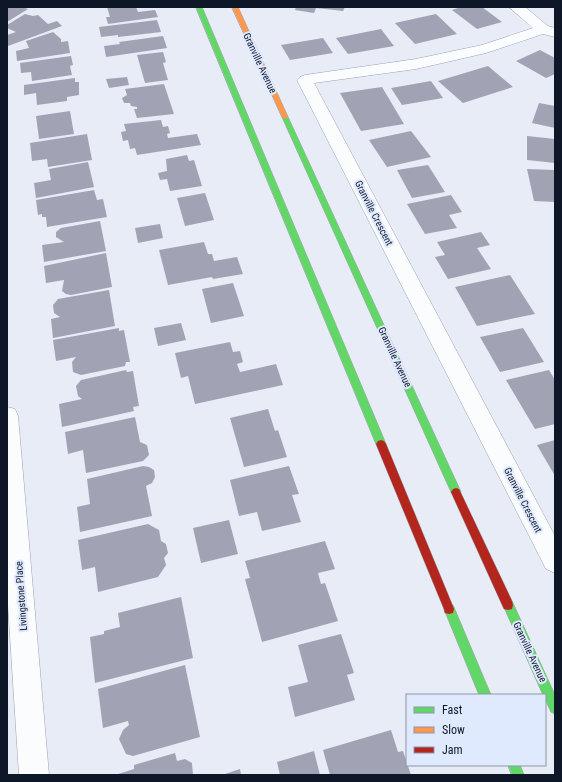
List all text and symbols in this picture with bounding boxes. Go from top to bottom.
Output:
street label: Granville Avenue [241,31,279,95]
street label: Granville Crescent [353,179,395,247]
street label: Granville Avenue [376,325,414,389]
street label: Granville Crescent [502,466,544,534]
street label: Livingstone Place [13,561,29,631]
street label: Granville Avenue [511,620,549,684]
legend [406,694,546,766]
text: Fast [442,703,463,717]
text: Slow [442,723,465,737]
text: Jam [442,743,463,757]

